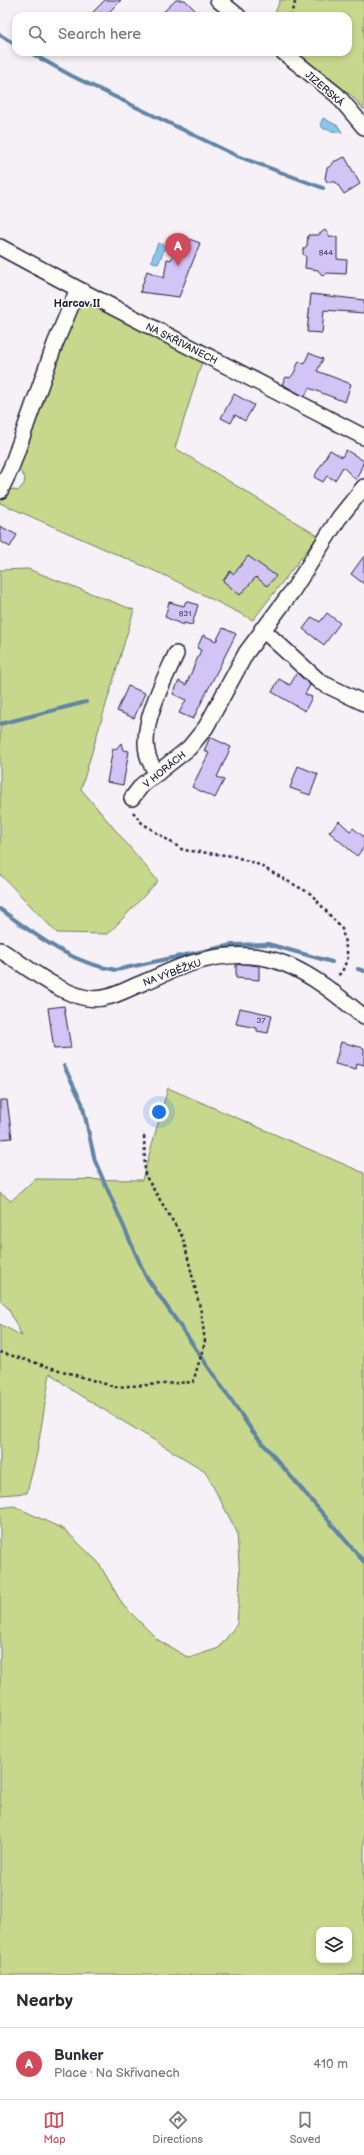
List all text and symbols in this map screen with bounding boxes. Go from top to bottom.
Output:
search box [12,12,352,56]
icon: search [26,23,48,45]
text: Search here [58,25,141,44]
street label: JIZERSKÁ [303,69,347,109]
pin: A [165,233,191,266]
house number: 844 [319,248,333,257]
district label: Harcov II [54,297,100,310]
street label: NA SKŘIVANECH [144,321,219,367]
house number: 831 [179,609,191,618]
street label: V HORÁCH [141,749,188,791]
street label: NA VÝBĚŽKU [141,957,203,989]
house number: 37 [257,1016,265,1025]
your location [149,1102,169,1122]
map controls [316,1927,352,1963]
button: layers [316,1927,352,1963]
text: Nearby [16,1991,73,2011]
text: Bunker [54,2046,104,2065]
text: A [25,2056,33,2072]
text: 410 m [313,2056,348,2072]
text: Place · Na Skřivanech [54,2065,180,2081]
tab: Map [43,2109,66,2146]
tab: Directions [152,2109,203,2146]
tab: Saved [290,2109,321,2146]

